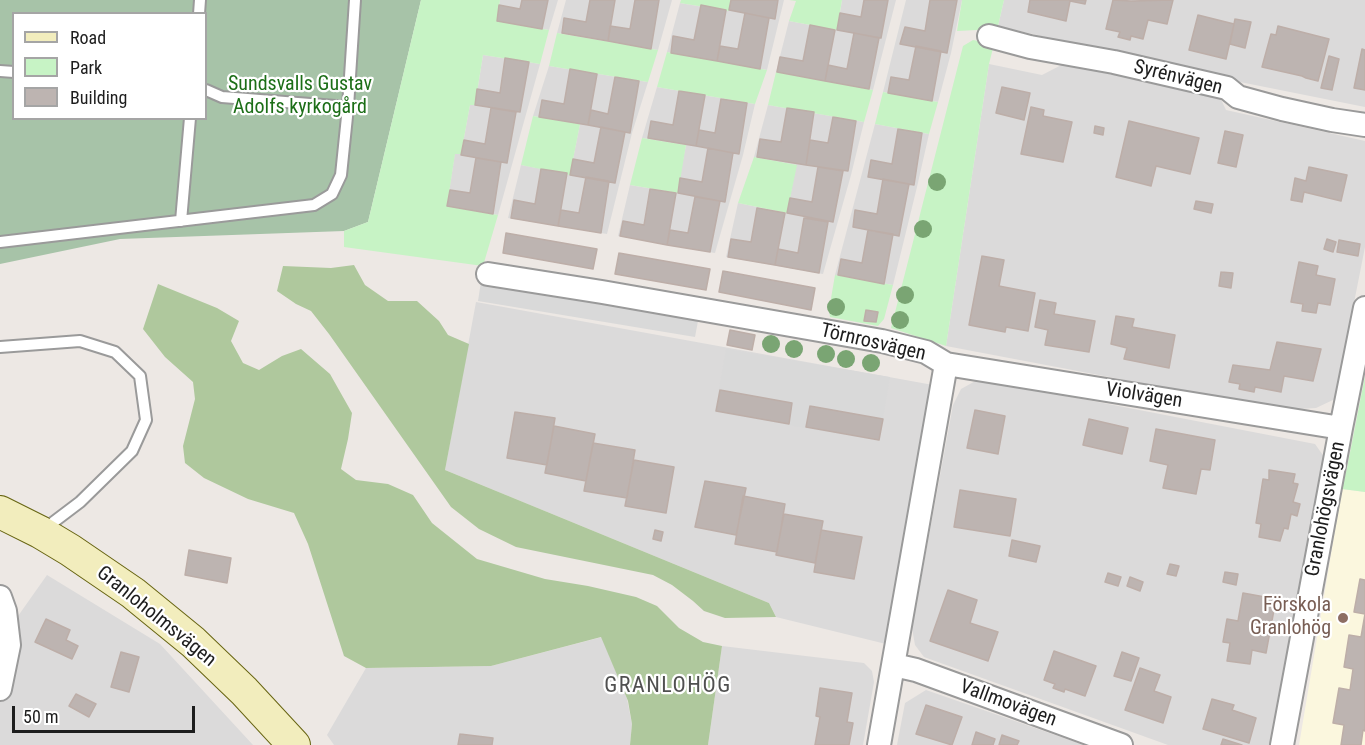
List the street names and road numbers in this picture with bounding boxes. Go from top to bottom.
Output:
street label: Syrénvägen [1131,55,1225,101]
street label: Törnrosvägen [818,319,928,367]
street label: Violvägen [1104,378,1184,414]
street label: Granlohögsvägen [1301,439,1351,579]
street label: Granloholmsvägen [91,561,221,673]
street label: Vallmovägen [956,675,1060,733]

